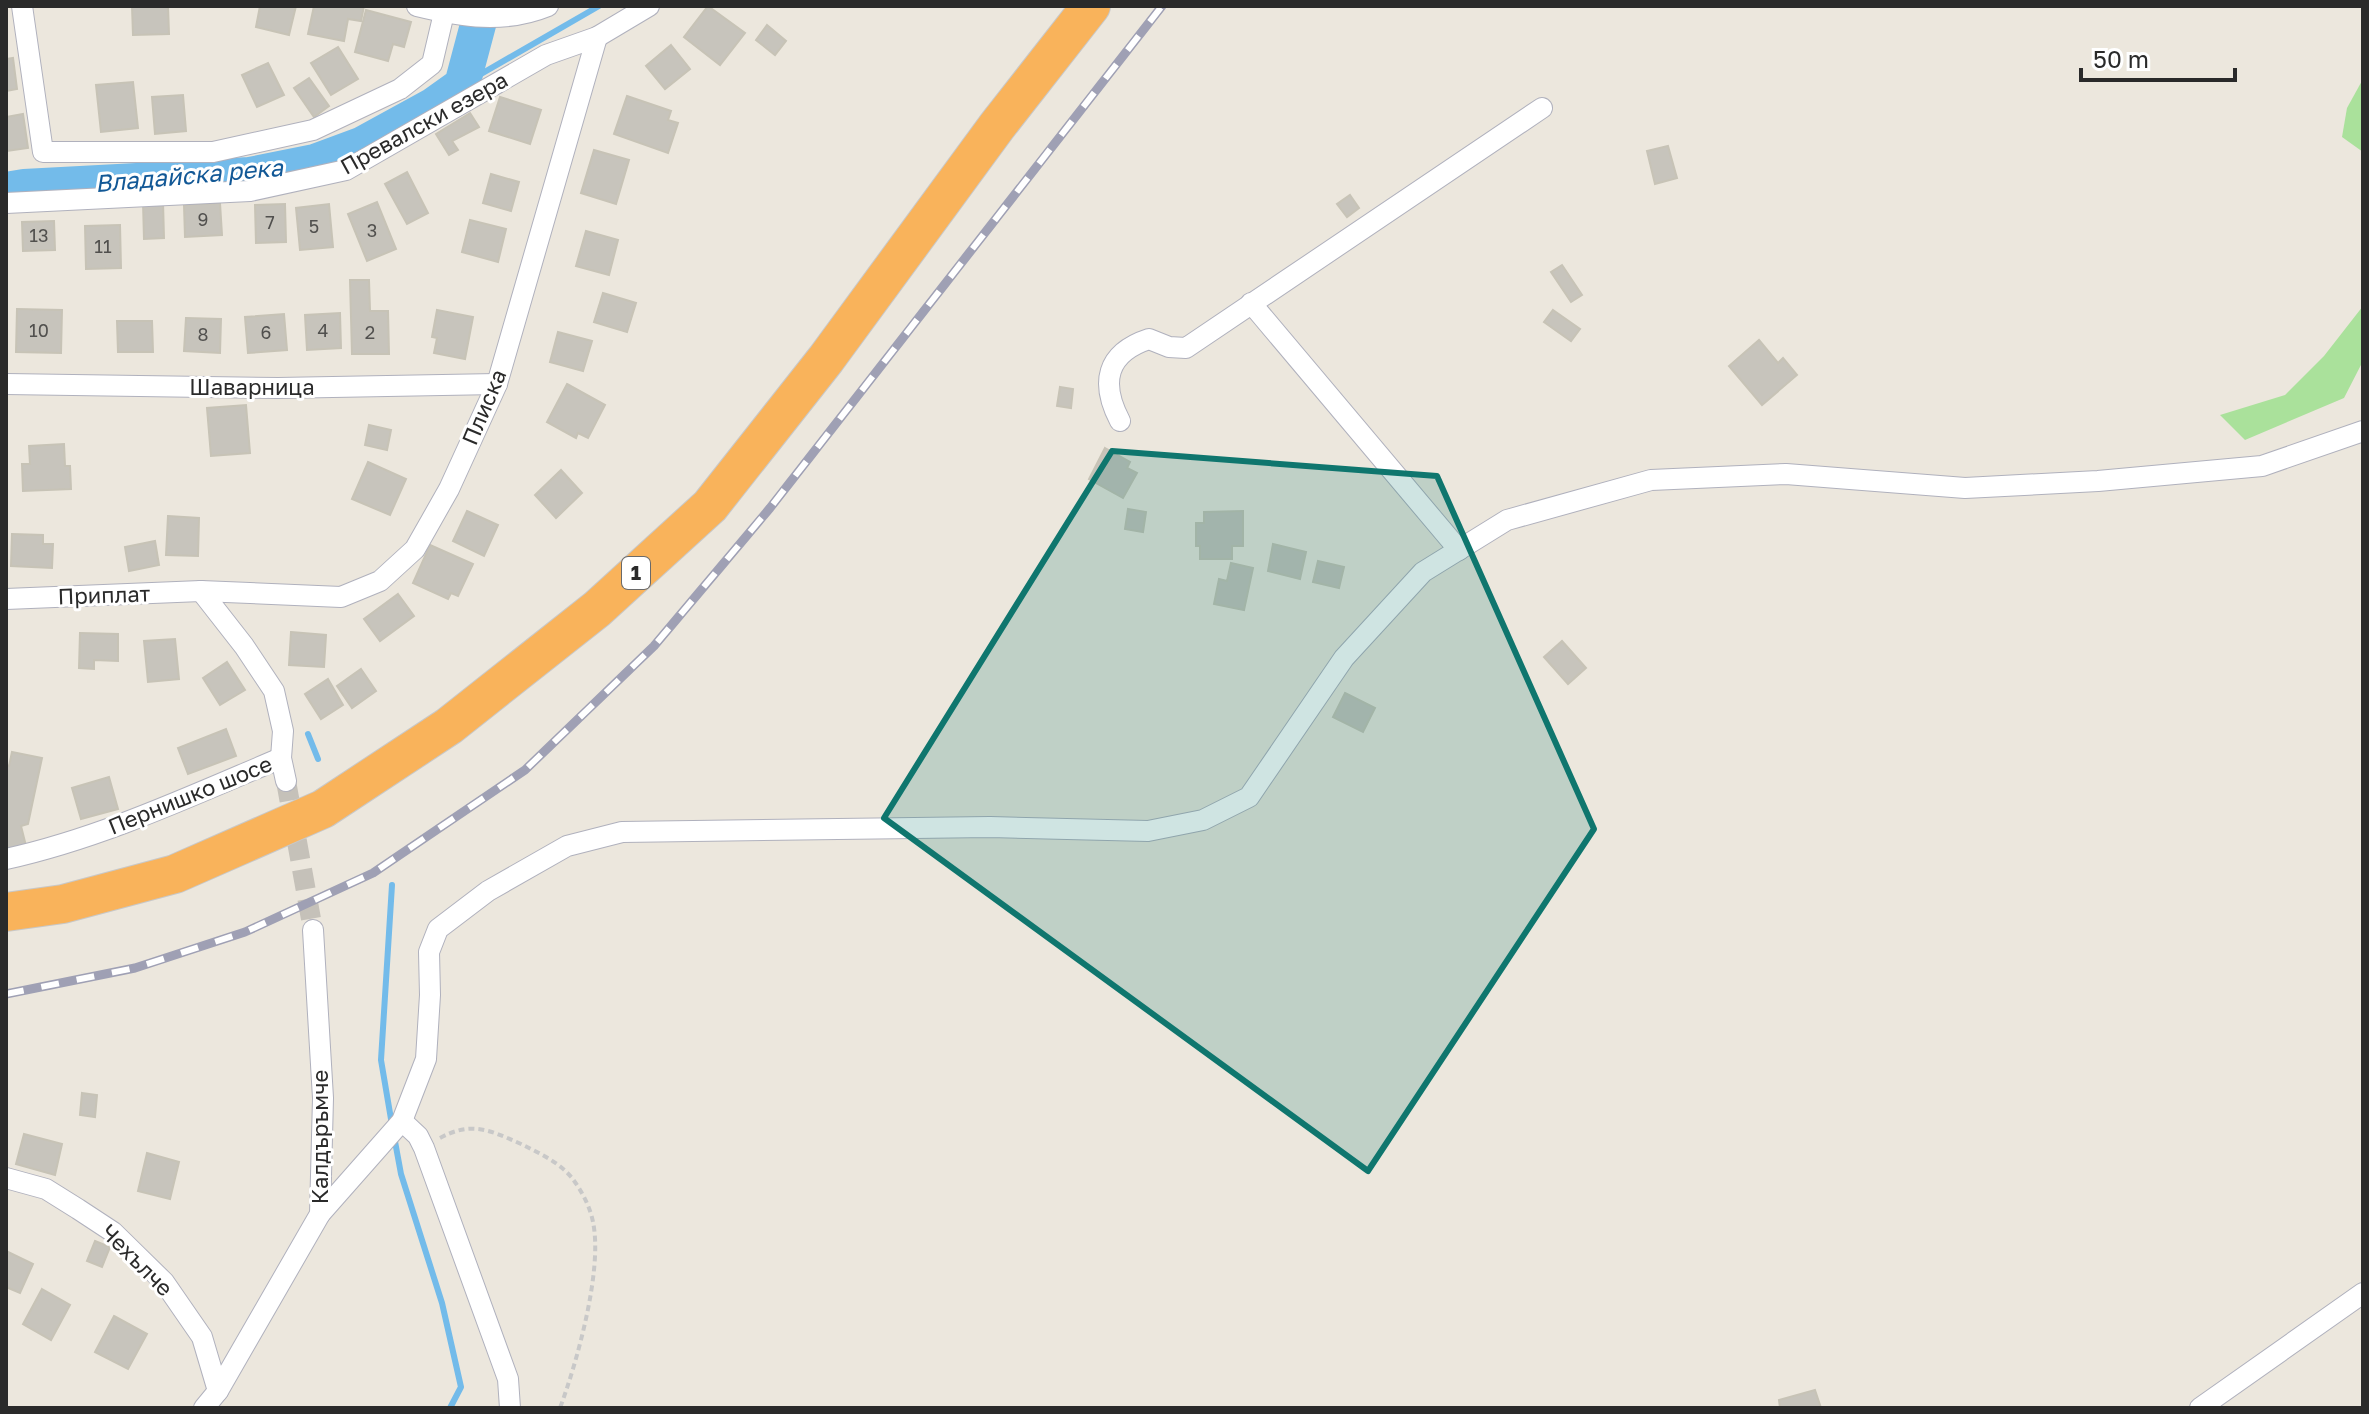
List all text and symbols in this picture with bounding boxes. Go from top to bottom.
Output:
scale bar [2081,32,2235,82]
text: 50 m [2093,44,2149,73]
street label: Превалски езера [335,65,512,180]
water label: Владайска река [94,152,285,197]
house number: 9 [198,208,208,230]
house number: 7 [265,211,275,233]
house number: 5 [309,215,319,237]
house number: 3 [367,219,377,241]
house number: 13 [29,224,49,246]
house number: 11 [94,235,112,257]
house number: 10 [29,319,49,341]
house number: 4 [318,319,329,341]
house number: 6 [261,321,271,343]
house number: 2 [365,321,375,343]
house number: 8 [198,323,208,345]
street label: Плиска [456,365,512,449]
street label: Шаварница [189,373,315,400]
road number: 1 [622,557,650,589]
street label: Приплат [57,579,151,610]
street label: Пернишко шосе [104,749,276,840]
street label: Калдъръмче [306,1070,333,1204]
street label: Чехълче [96,1218,179,1301]

